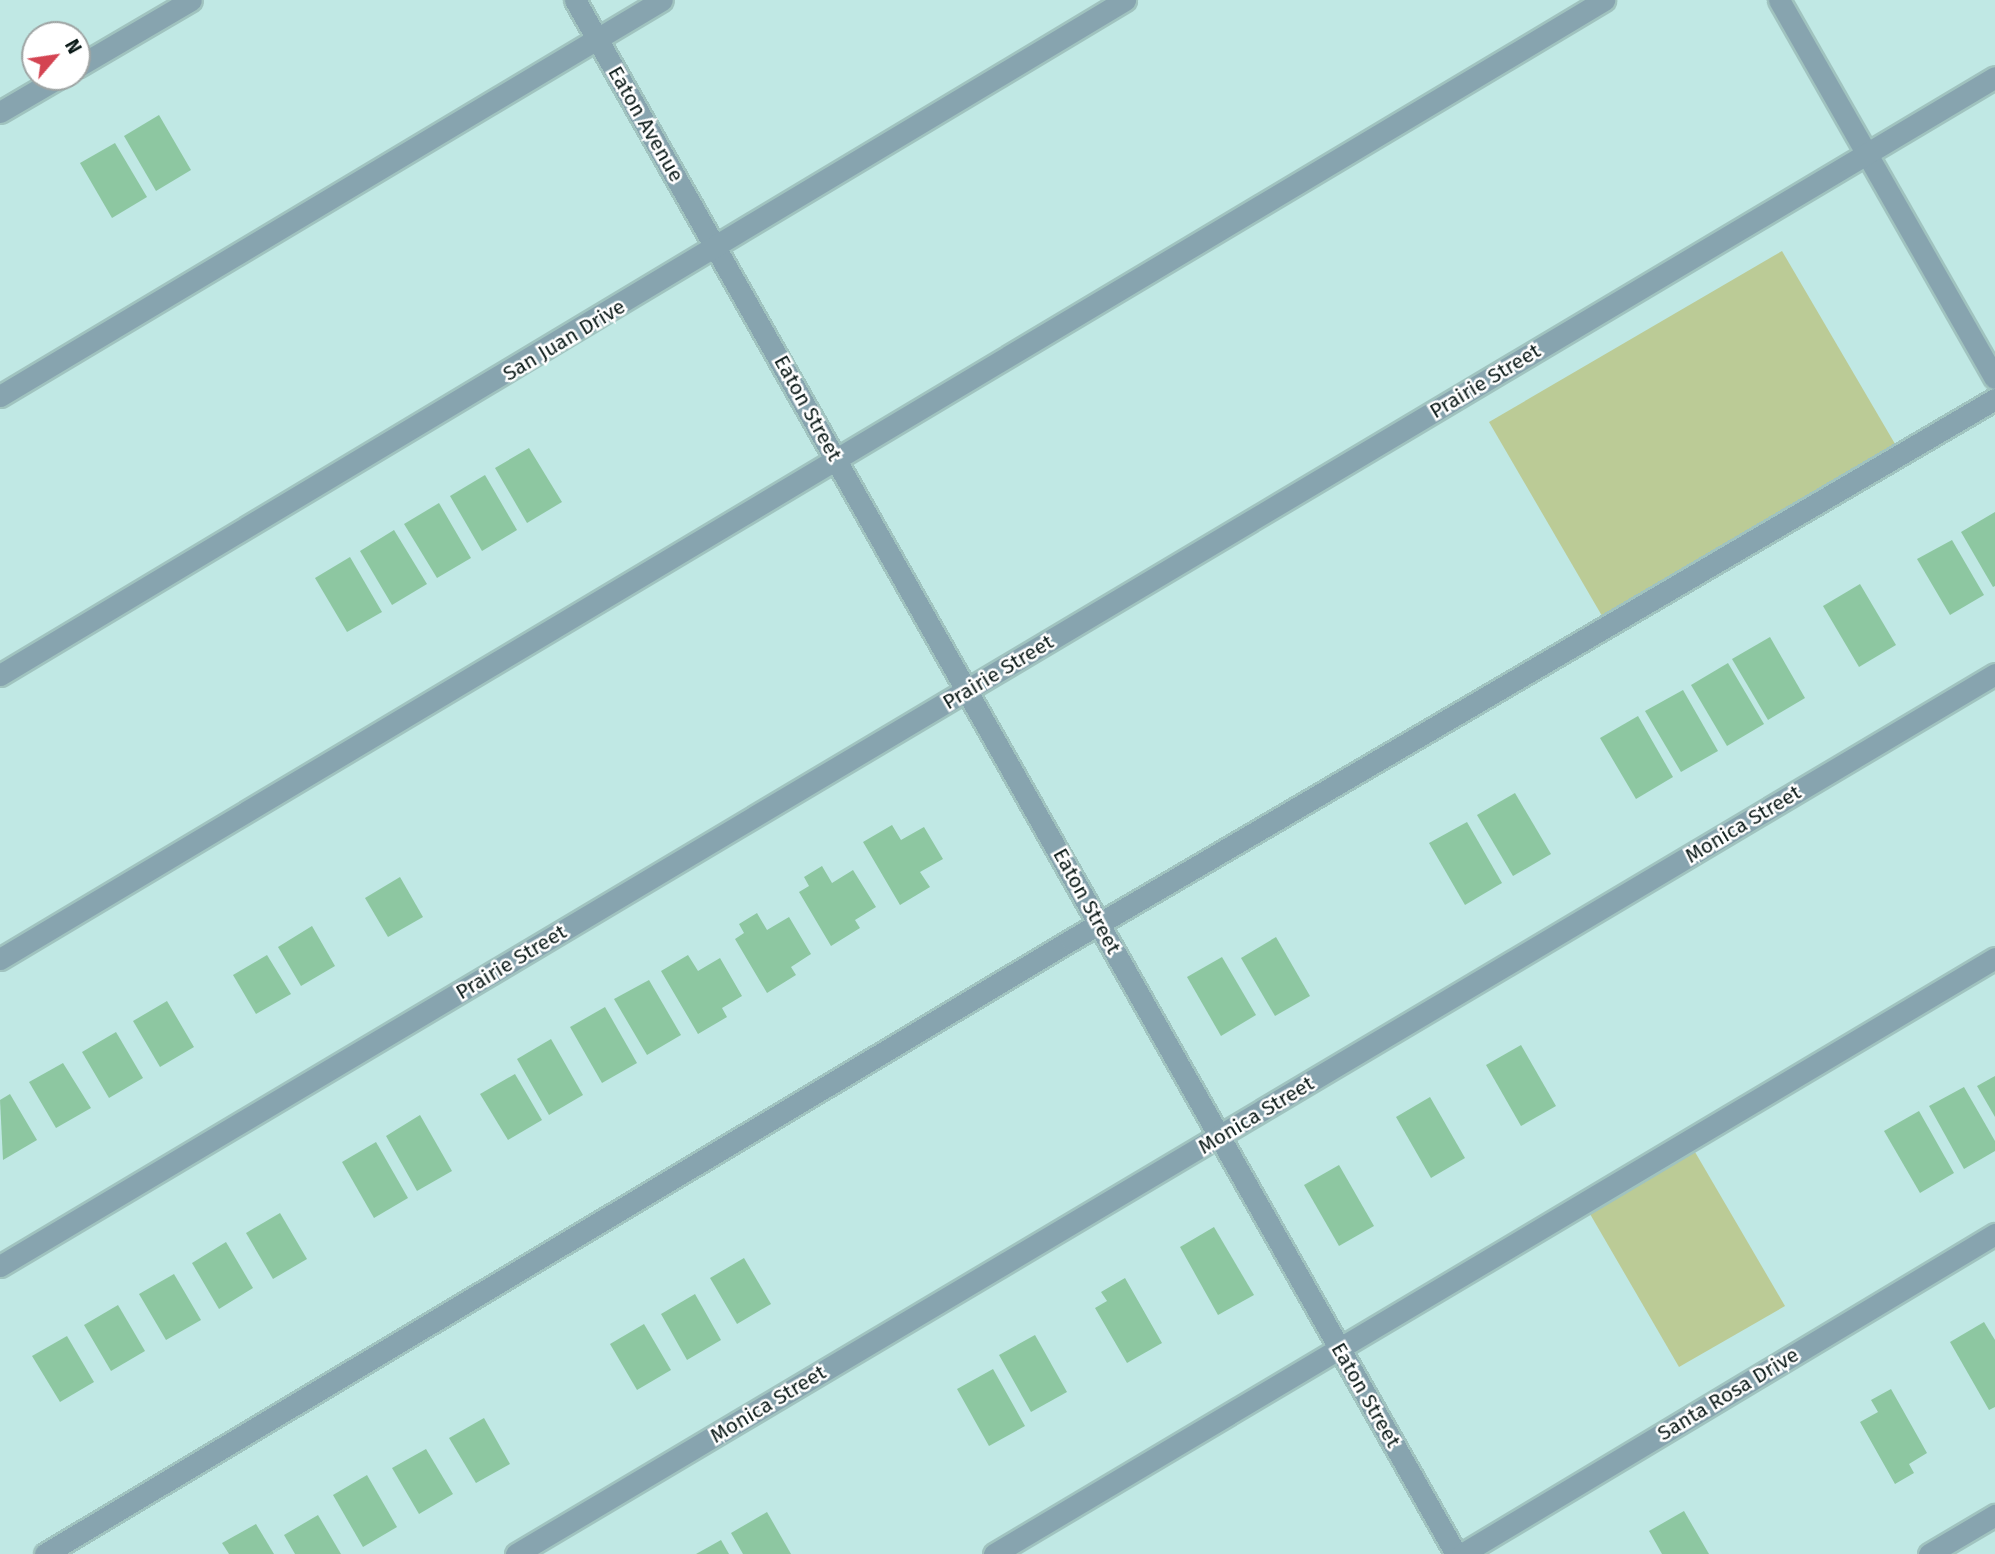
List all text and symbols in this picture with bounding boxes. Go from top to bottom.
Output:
north arrow [21,21,91,91]
text: N [60,35,86,58]
street label: Eaton Avenue [603,62,689,186]
street label: San Juan Drive [498,294,630,386]
street label: Prairie Street [1425,338,1545,424]
street label: Eaton Street [769,351,847,465]
street label: Prairie Street [938,629,1058,715]
street label: Monica Street [1681,780,1805,868]
street label: Eaton Street [1048,844,1126,958]
street label: Prairie Street [451,919,571,1005]
street label: Monica Street [1194,1071,1318,1159]
street label: Eaton Street [1326,1338,1406,1452]
street label: Santa Rosa Drive [1653,1342,1803,1446]
street label: Monica Street [706,1360,830,1448]

